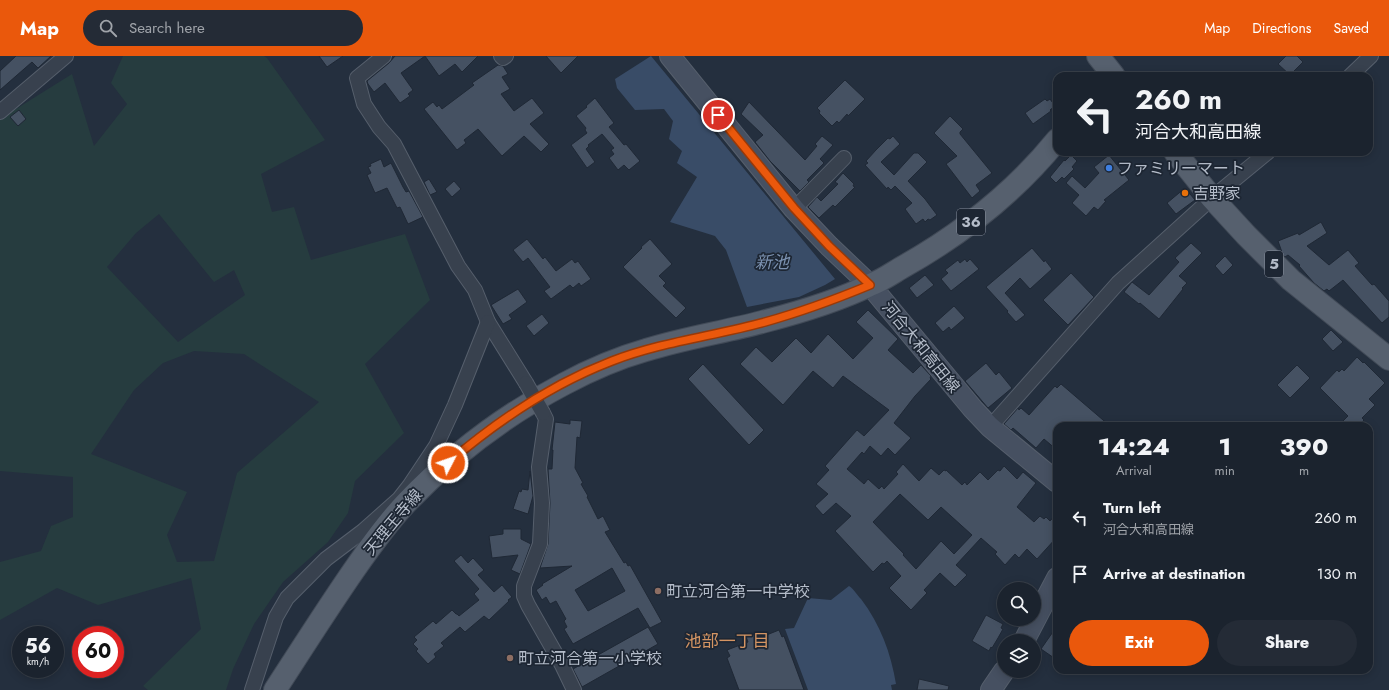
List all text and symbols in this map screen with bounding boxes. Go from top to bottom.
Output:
search box [83,10,363,46]
text: Map [20,15,59,42]
icon: search [97,17,119,39]
text: Search here [129,17,205,39]
text: Map [1204,18,1230,38]
text: Directions [1252,18,1312,38]
text: Saved [1334,18,1369,38]
text: 260 m [1135,79,1222,120]
icon: left [1069,88,1121,140]
pin [701,98,735,132]
icon: arrive [707,104,729,126]
text: 河合大和高田線 [1135,119,1261,145]
place label: ファミリーマート [1117,157,1245,180]
marker: ファミリーマート [1104,163,1114,173]
place label: 吉野家 [1193,182,1241,205]
marker: 吉野家 [1180,188,1190,198]
road number: 36 [957,209,985,235]
water label: 新池 [755,250,791,274]
road number: 5 [1265,251,1283,277]
street label: 河合大和高田線 [877,296,965,398]
text: 14:24 [1098,429,1170,464]
text: 1 [1218,429,1231,464]
text: 390 [1280,429,1328,464]
position arrow [427,442,469,484]
text: Arrival [1116,461,1152,480]
text: min [1215,461,1235,480]
text: m [1299,461,1309,480]
street label: 天理王寺線 [358,484,428,560]
text: Turn left [1103,497,1161,519]
icon: left [1069,507,1091,529]
text: 260 m [1315,507,1357,529]
text: 河合大和高田線 [1103,520,1194,539]
icon: arrive [1069,563,1091,585]
text: Arrive at destination [1103,563,1245,585]
text: 130 m [1317,563,1357,585]
place label: 町立河合第一中学校 [666,580,810,603]
map controls [997,582,1041,678]
button: search [997,582,1041,626]
marker: 町立河合第一中学校 [653,586,663,596]
button: Exit [1069,620,1209,666]
button: Share [1217,620,1357,666]
speed limit sign: 60 [72,626,124,678]
district label: 池部一丁目 [685,629,770,653]
text: 56 [25,632,51,661]
button: layers [997,634,1041,678]
place label: 町立河合第一小学校 [518,647,662,670]
marker: 町立河合第一小学校 [505,653,515,663]
text: km/h [27,654,49,669]

